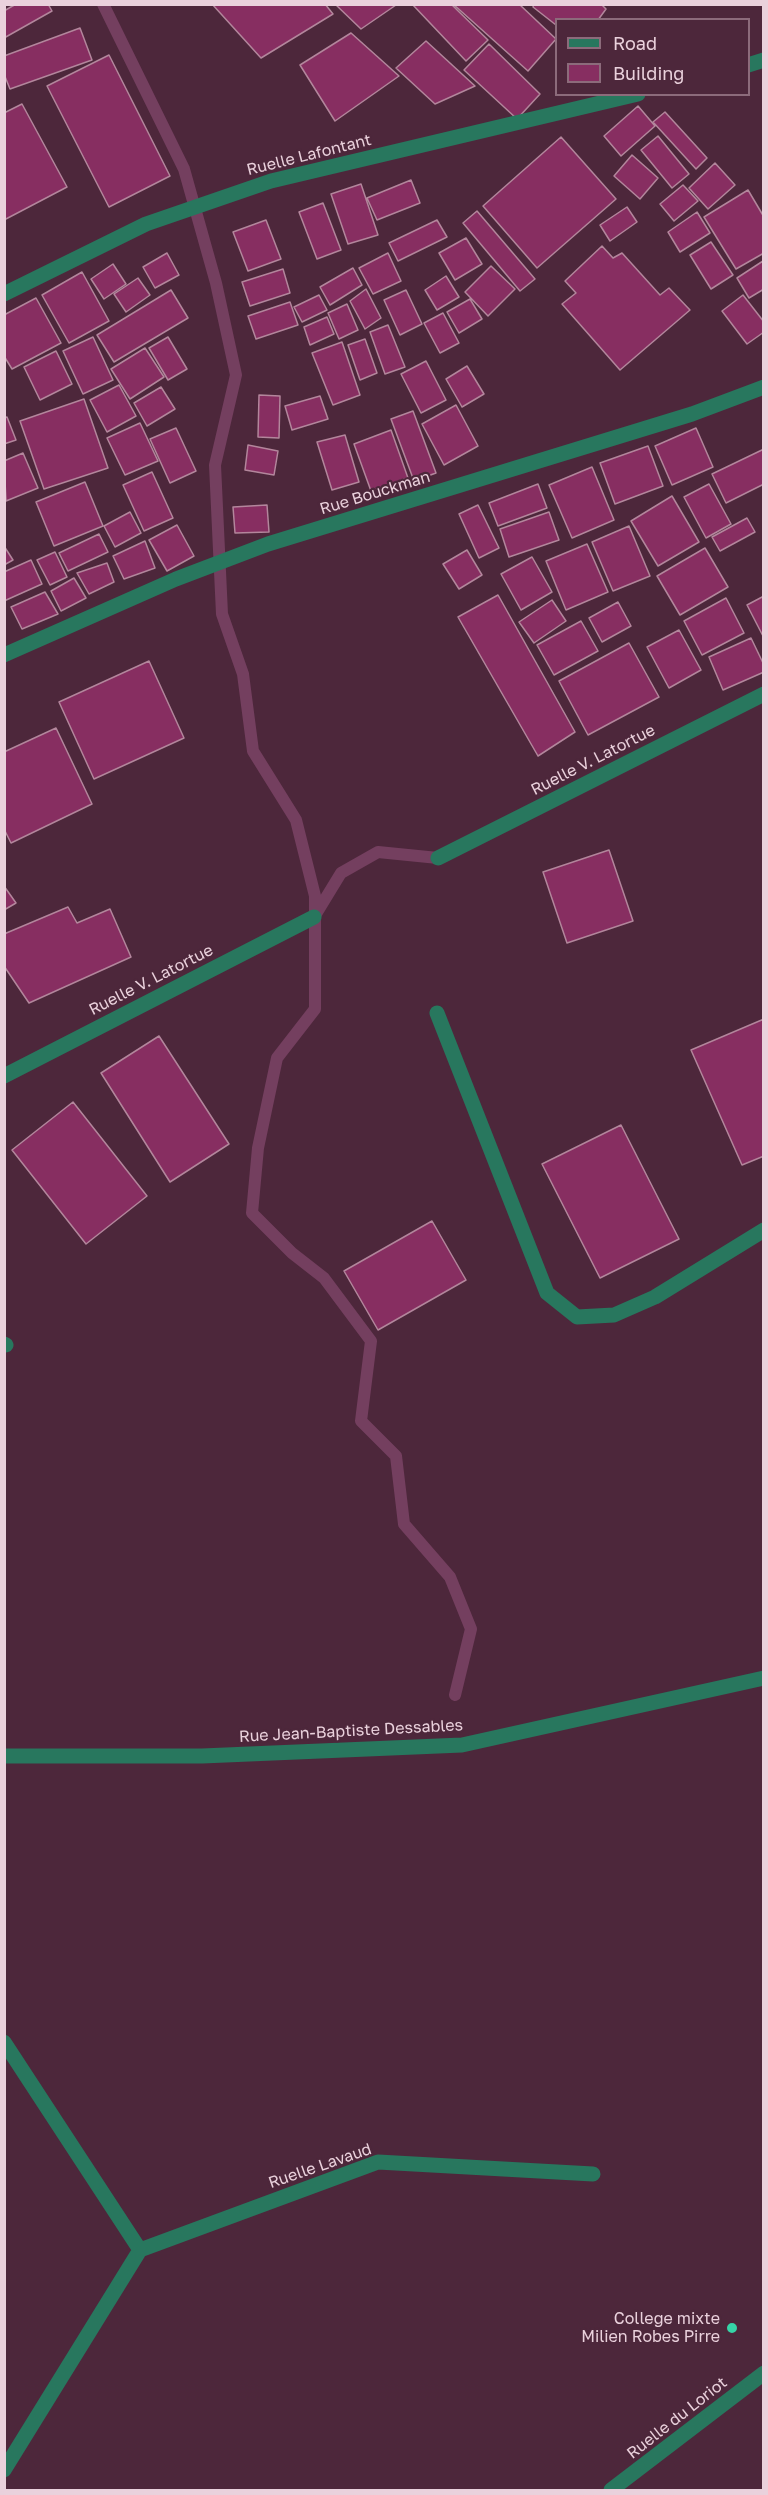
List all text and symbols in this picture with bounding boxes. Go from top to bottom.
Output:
legend [555,18,750,96]
text: Road [613,32,657,54]
text: Building [613,62,684,84]
street label: Ruelle Lafontant [245,130,373,180]
street label: Rue Bouckman [318,467,432,519]
street label: Ruelle V. Latortue [528,720,658,800]
street label: Ruelle V. Latortue [86,940,216,1020]
street label: Rue Jean-Baptiste Dessables [239,1716,463,1746]
street label: Ruelle Lavaud [266,2139,374,2193]
place label: College mixte Milien Robes Pirre [581,2309,720,2347]
marker: College mixte Milien Robes Pirre [725,2321,739,2335]
street label: Ruelle du Loriot [623,2373,731,2463]

